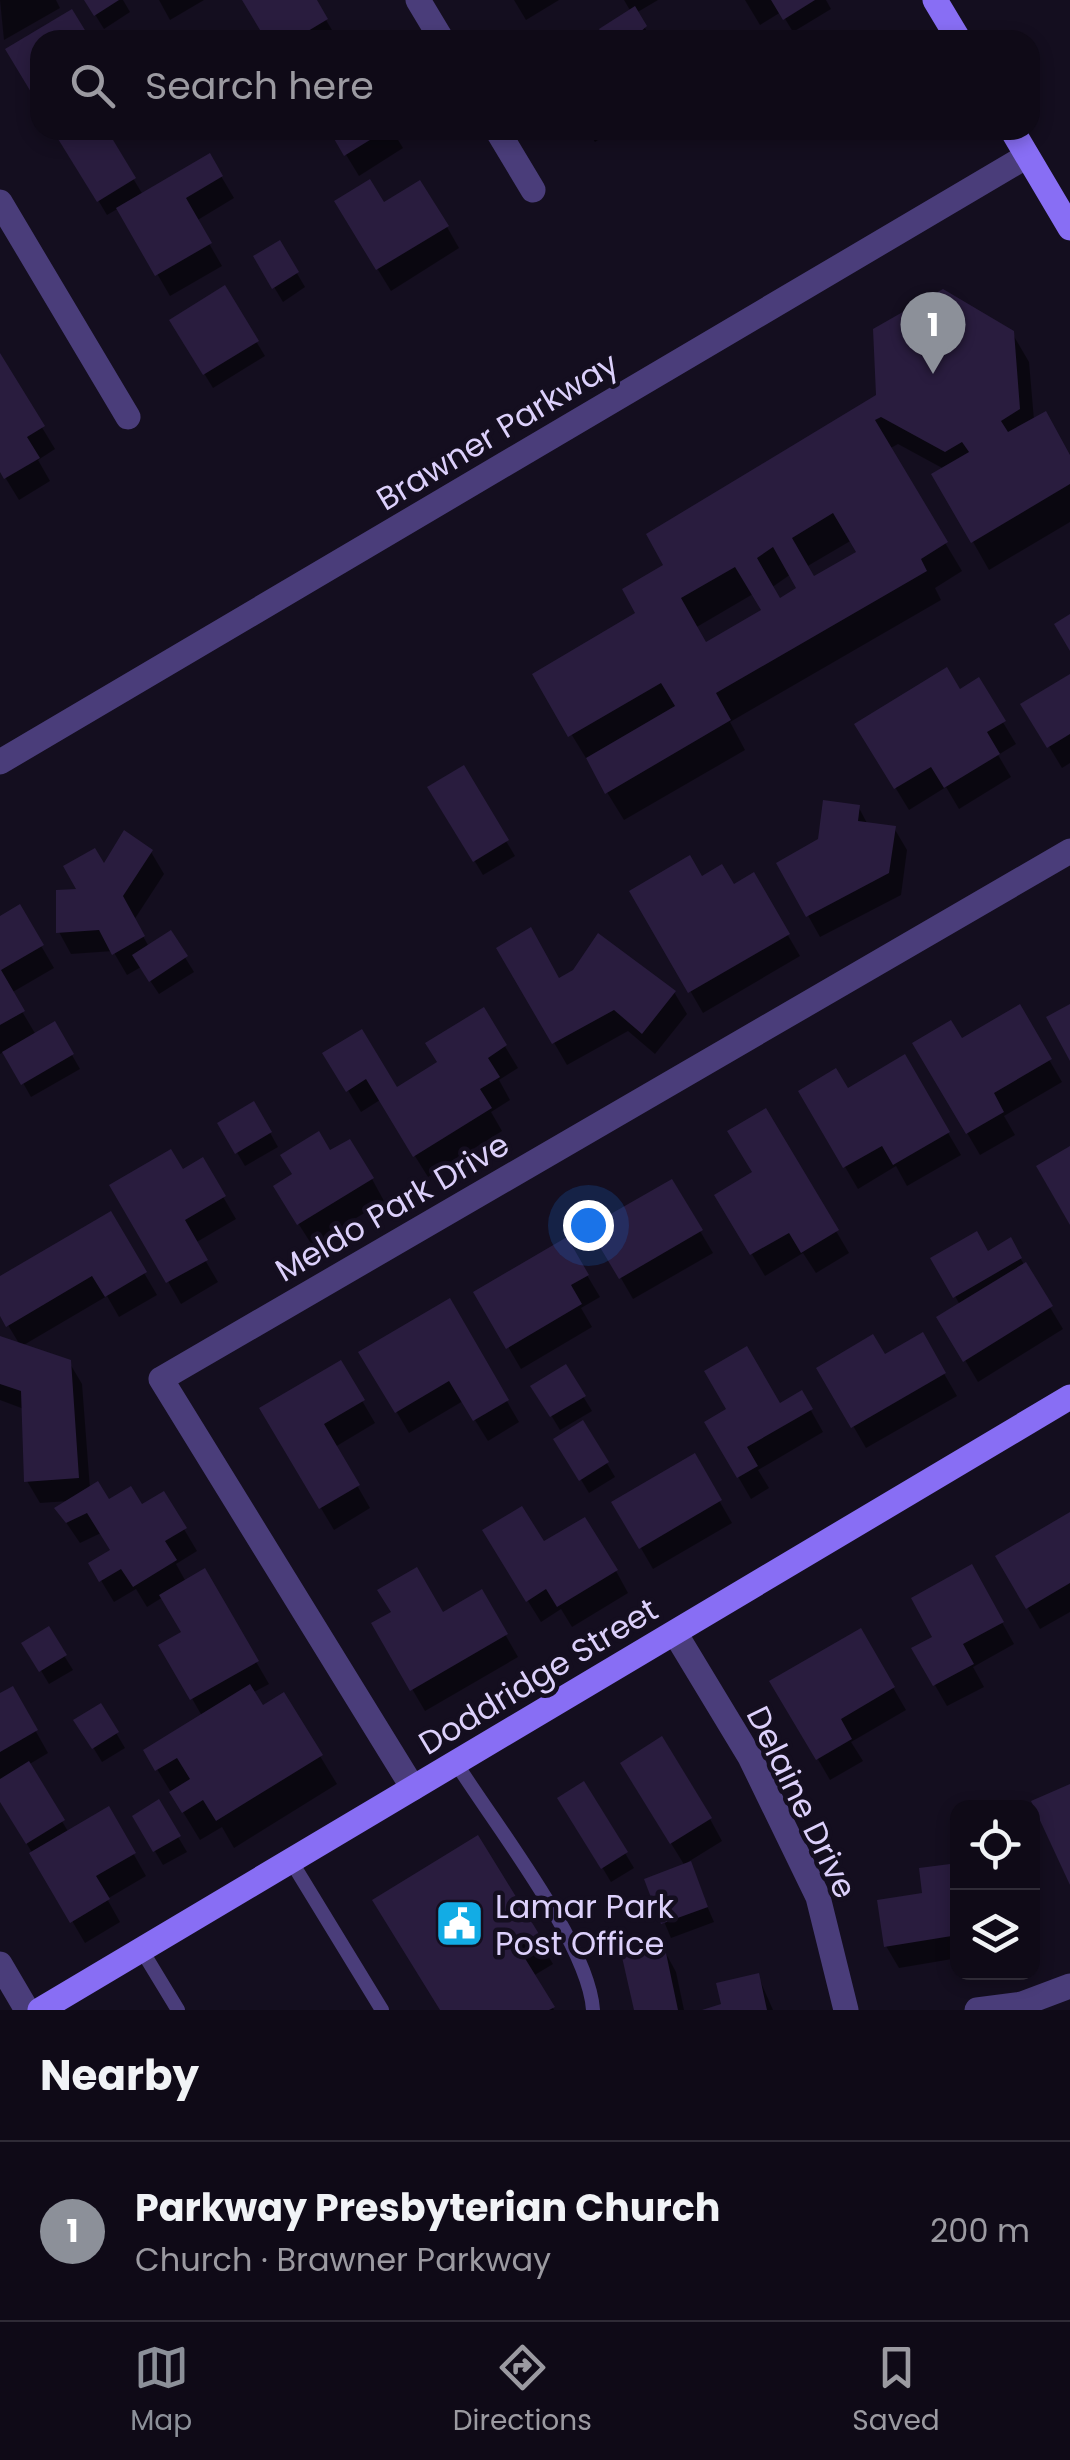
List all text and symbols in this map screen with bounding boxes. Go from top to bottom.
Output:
search box [30,30,1040,140]
icon: search [65,58,120,113]
text: Search here [145,59,374,112]
pin: 1 [900,292,966,374]
street label: Brawner Parkway [368,341,626,521]
street label: Meldo Park Drive [267,1122,517,1292]
your location [563,1200,614,1251]
street label: Doddridge Street [410,1587,666,1765]
street label: Delaine Drive [736,1698,868,1906]
map controls [950,1800,1040,1980]
button: locate [950,1800,1040,1890]
place label: Lamar Park Post Office [495,1884,675,1966]
button: layers [950,1890,1040,1980]
public building icon: Lamar Park Post Office [434,1898,486,1950]
text: Nearby [40,2046,199,2105]
text: Parkway Presbyterian Church [135,2181,720,2234]
text: 1 [66,2208,79,2253]
text: 200 m [930,2208,1030,2253]
text: Church · Brawner Parkway [135,2237,551,2282]
tab: Map [130,2340,192,2442]
tab: Directions [453,2340,592,2442]
tab: Saved [852,2340,940,2442]

